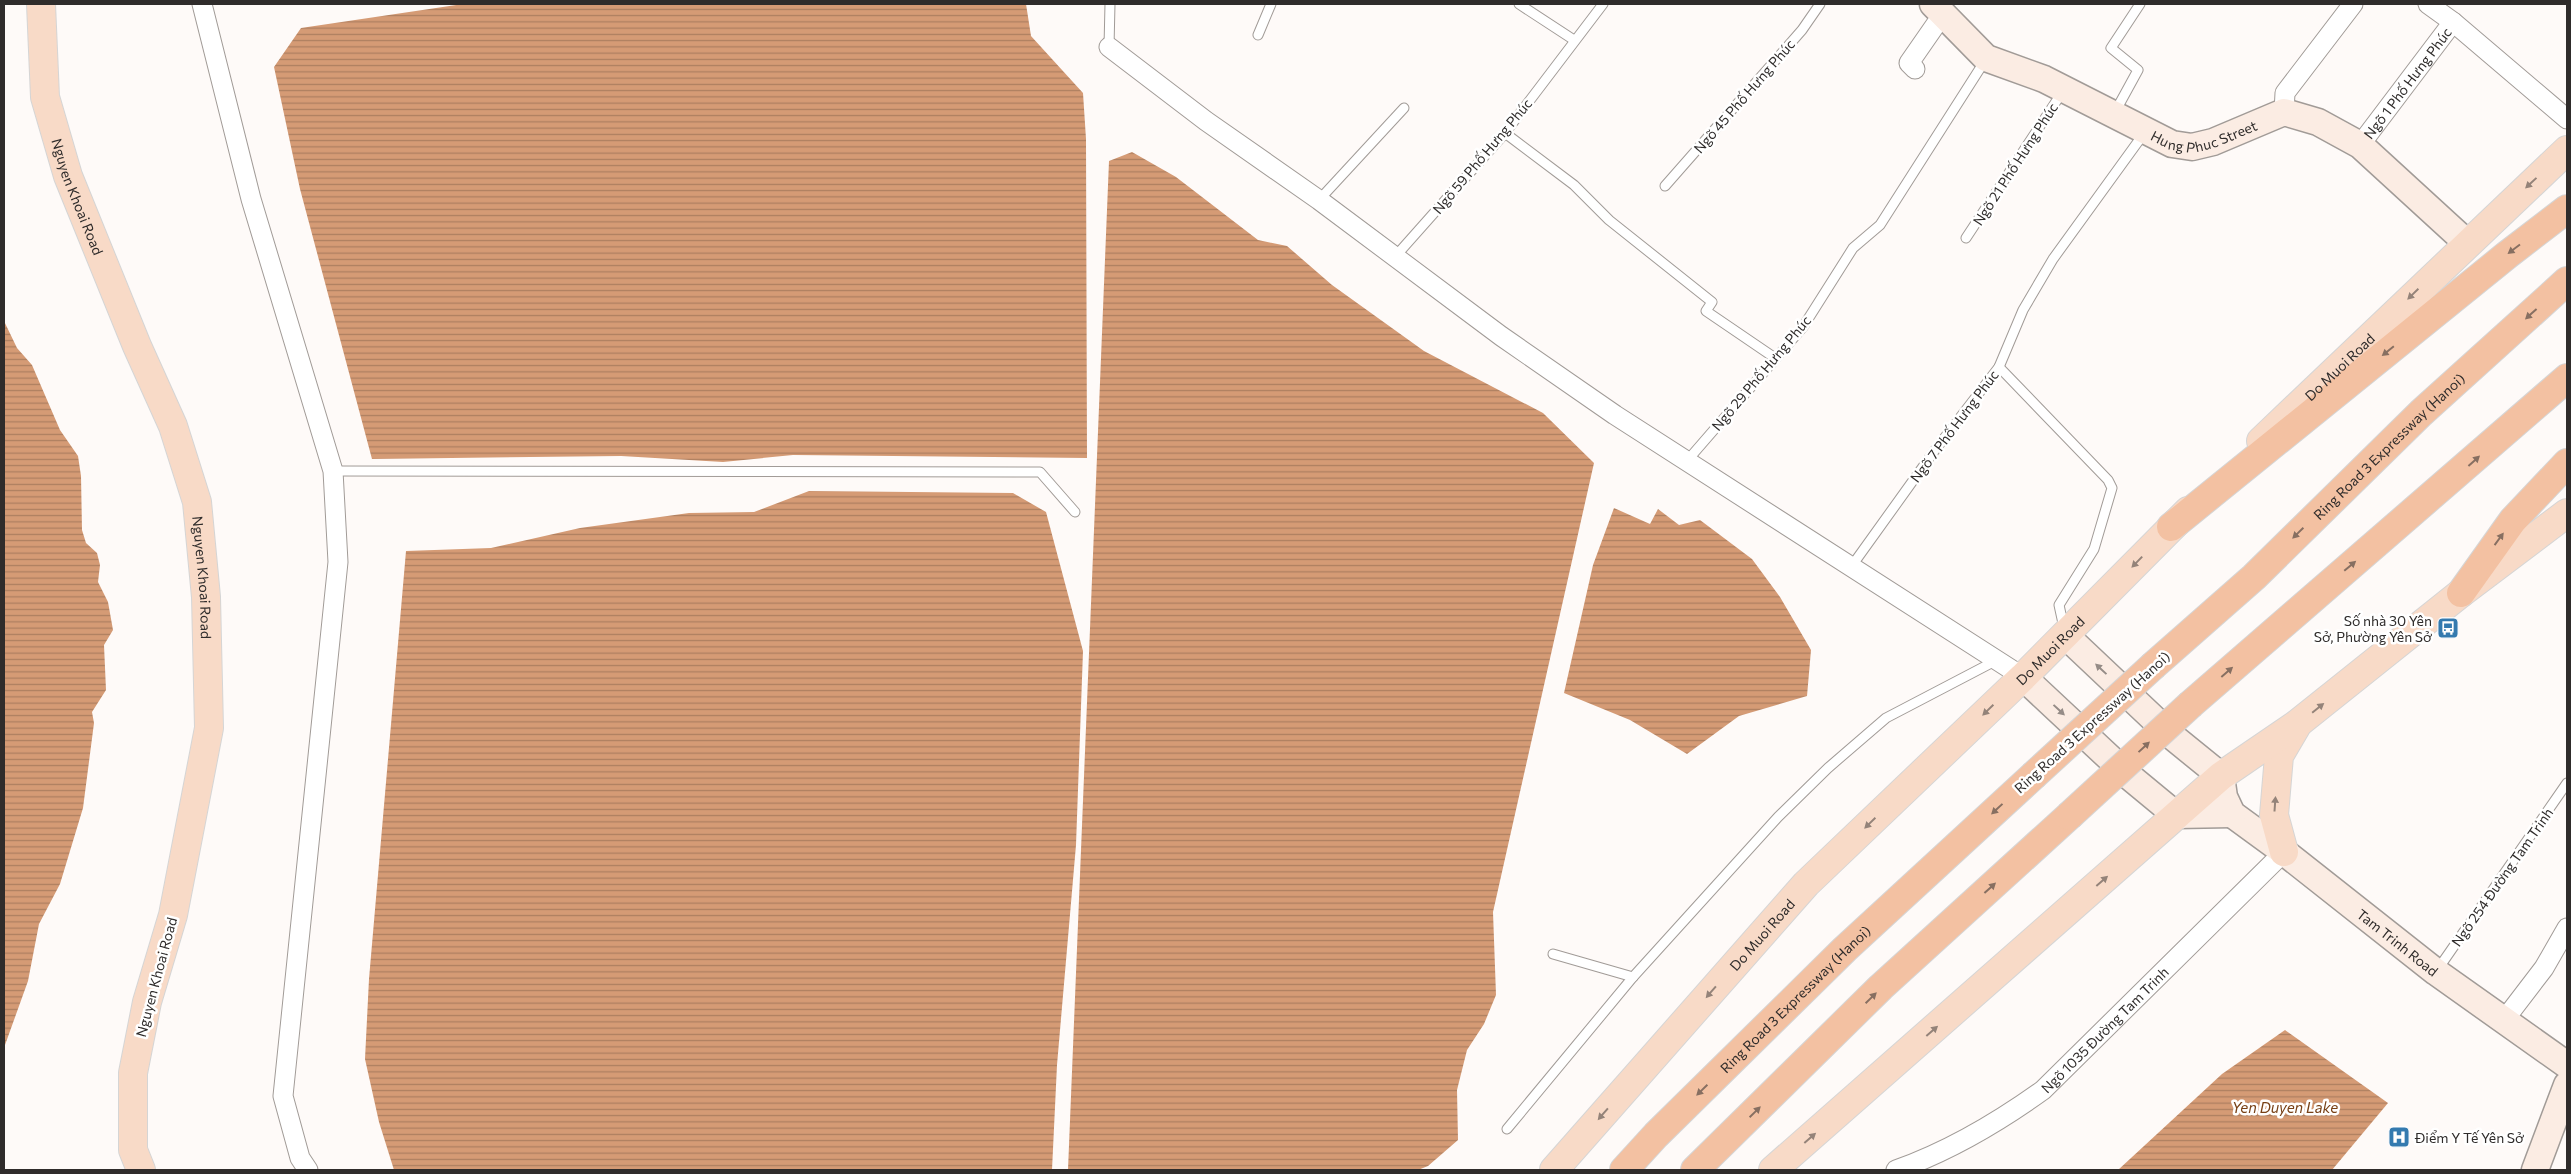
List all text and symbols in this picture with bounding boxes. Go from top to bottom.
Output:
street label: Ngõ 1 Phố Hưng Phúc [2360,24,2455,142]
street label: Ngõ 45 Phố Hưng Phúc [1690,36,1798,156]
street label: Ngõ 59 Phố Hưng Phúc [1429,95,1535,217]
street label: Ngõ 21 Phố Hưng Phúc [1969,100,2061,228]
street label: Hung Phuc Street [2148,116,2259,156]
street label: Nguyen Khoai Road [49,136,108,257]
one-way arrow [2526,177,2538,189]
one-way arrow [2507,244,2521,254]
one-way arrow [2407,288,2419,300]
one-way arrow [2526,308,2538,320]
street label: Ngõ 29 Phố Hưng Phúc [1708,312,1814,434]
street label: Do Muoi Road [2301,329,2378,404]
one-way arrow [2382,346,2395,357]
street label: Ngõ 7 Phố Hưng Phúc [1906,366,2002,486]
street label: Ring Road 3 Expressway (Hanoi) [2309,369,2468,523]
one-way arrow [2468,455,2481,466]
street label: Nguyen Khoai Road [190,515,215,639]
one-way arrow [2293,527,2305,539]
one-way arrow [2494,532,2504,546]
one-way arrow [2131,556,2143,568]
one-way arrow [2344,560,2357,571]
street label: Do Muoi Road [2012,612,2087,688]
place label: Số nhà 30 Yên Sở, Phường Yên Sở [2314,612,2432,645]
bus stop icon: Số nhà 30 Yên Sở, Phường Yên Sở [2436,616,2460,640]
street label: Ring Road 3 Expressway (Hanoi) [2011,648,2173,796]
one-way arrow [2095,663,2107,675]
one-way arrow [2221,666,2233,678]
one-way arrow [2311,702,2324,713]
one-way arrow [1982,704,1994,716]
one-way arrow [2052,704,2064,716]
one-way arrow [2137,741,2149,753]
one-way arrow [2272,796,2280,812]
one-way arrow [1992,803,2004,815]
street label: Ngõ 254 Đường Tam Trinh [2448,804,2556,950]
one-way arrow [1865,817,1877,829]
one-way arrow [2095,876,2108,887]
one-way arrow [1984,882,1996,894]
street label: Do Muoi Road [1725,895,1798,974]
street label: Tam Trinh Road [2354,905,2442,979]
street label: Nguyen Khoai Road [132,915,180,1039]
street label: Ring Road 3 Expressway (Hanoi) [1716,922,1874,1076]
street label: Ngõ 1035 Đường Tam Trinh [2037,963,2172,1096]
one-way arrow [1705,985,1717,997]
one-way arrow [1864,992,1876,1004]
one-way arrow [1925,1025,1938,1036]
one-way arrow [1696,1084,1708,1096]
water label: Yen Duyen Lake [2232,1098,2338,1116]
one-way arrow [1748,1106,1760,1118]
one-way arrow [1598,1107,1609,1120]
hospital icon: Điểm Y Tế Yên Sở [2387,1125,2411,1149]
place label: Điểm Y Tế Yên Sở [2414,1129,2524,1146]
one-way arrow [1803,1132,1815,1144]

